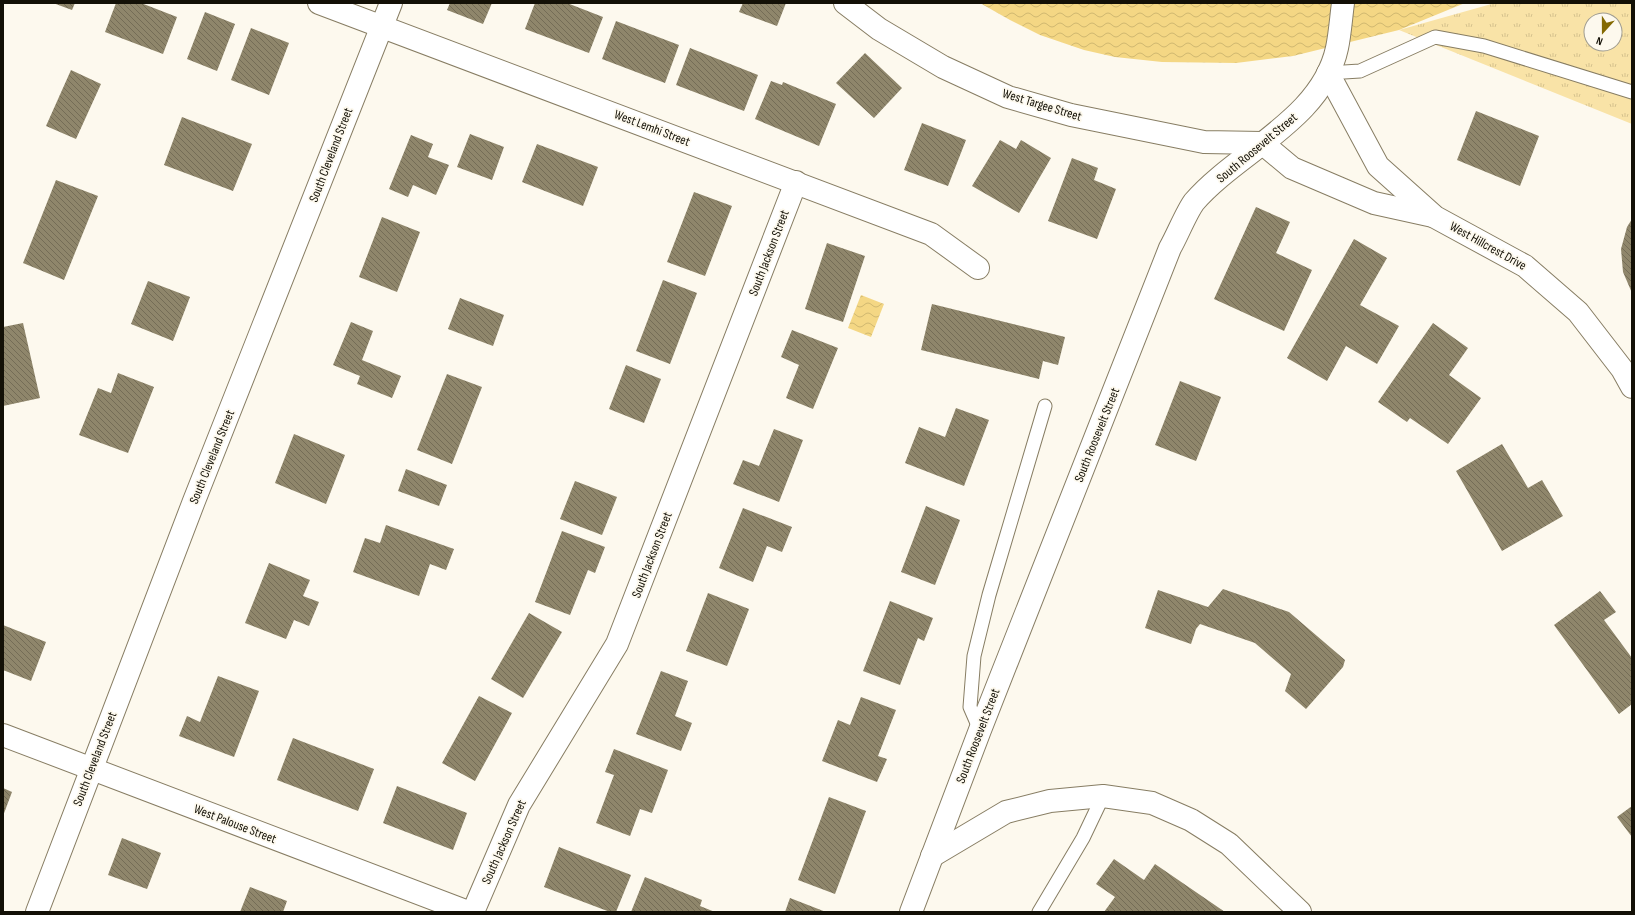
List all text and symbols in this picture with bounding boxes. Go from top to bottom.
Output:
north arrow [1583,12,1623,52]
text: N [1594,34,1605,48]
street label: West Targee Street [1000,85,1084,125]
street label: South Cleveland Street [306,105,356,205]
street label: West Lemhi Street [612,106,692,150]
street label: South Roosevelt Street [1213,110,1301,186]
street label: South Jackson Street [745,208,793,298]
street label: West Hillcrest Drive [1447,218,1529,274]
street label: South Roosevelt Street [1071,385,1123,485]
street label: South Cleveland Street [186,408,238,506]
street label: South Jackson Street [628,510,676,600]
street label: South Roosevelt Street [953,686,1003,786]
street label: South Cleveland Street [70,709,120,809]
street label: South Jackson Street [478,797,530,887]
street label: West Palouse Street [191,801,279,847]

